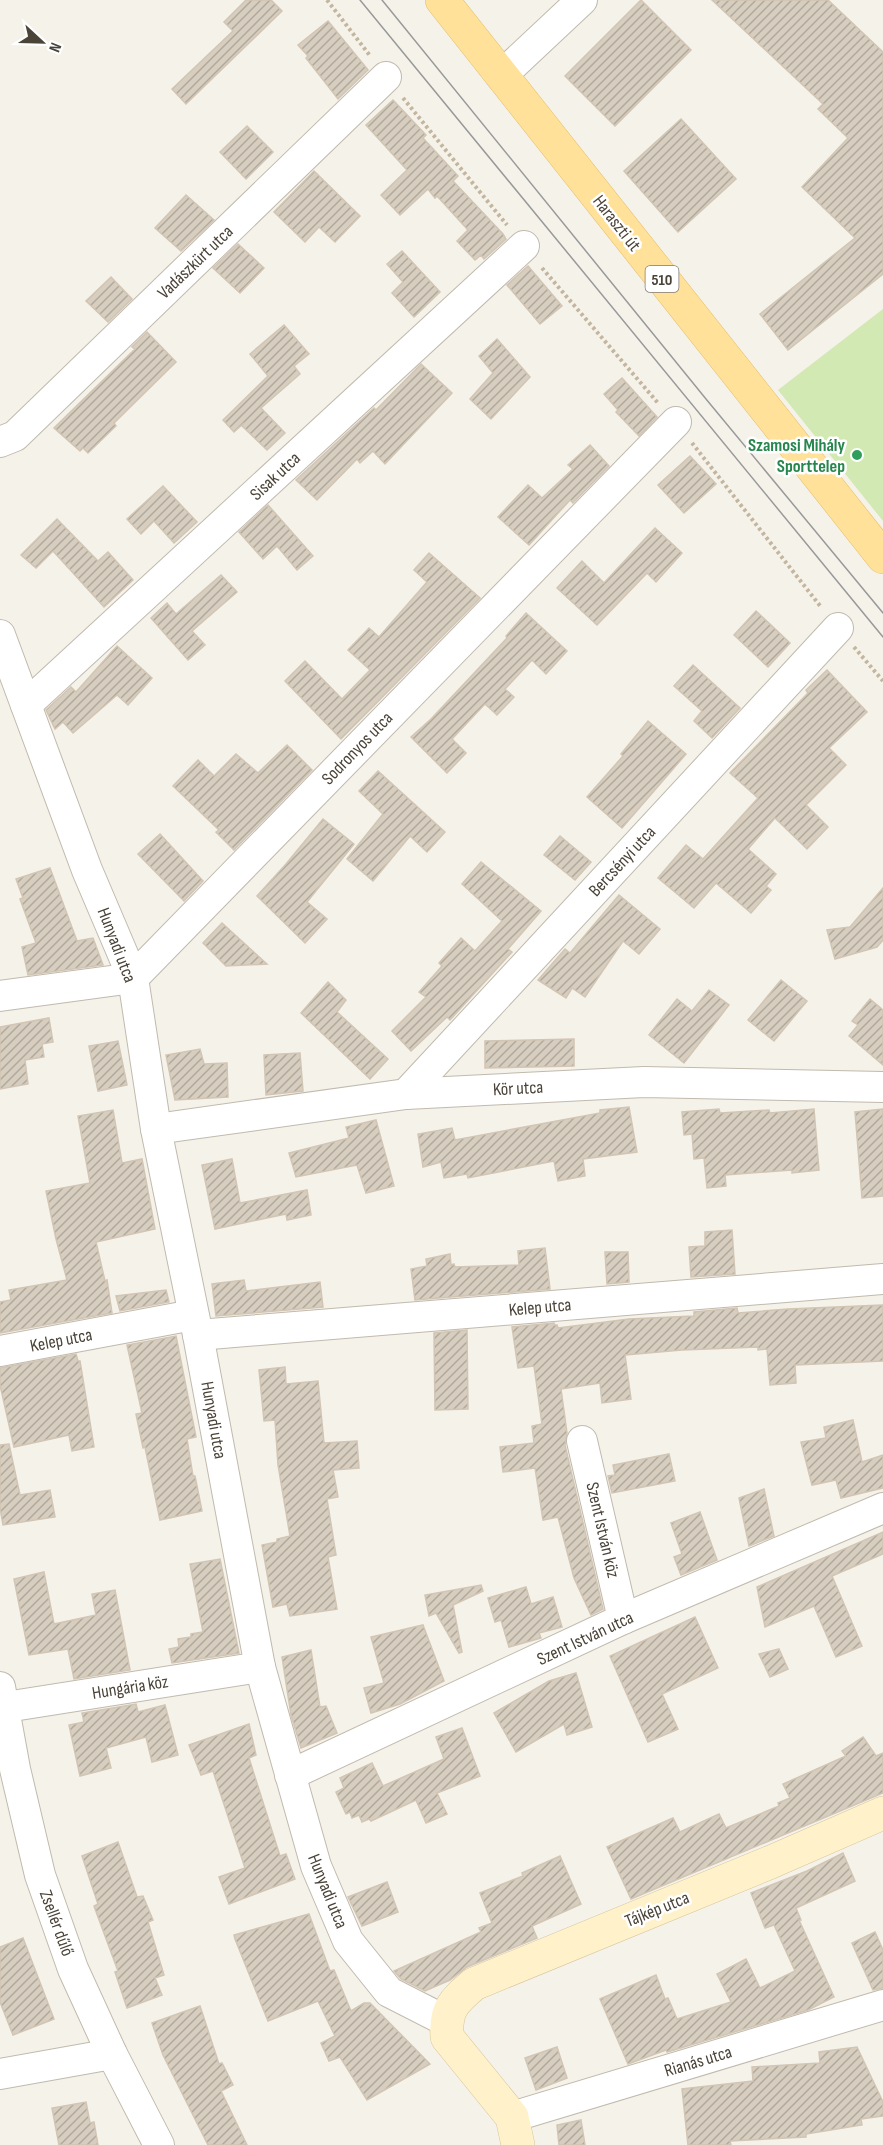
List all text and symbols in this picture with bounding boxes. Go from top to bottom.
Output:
north arrow [12,12,72,72]
text: N [44,40,65,55]
street label: Haraszti út [588,191,645,256]
street label: Vadászkürt utca [153,221,237,303]
road number: 510 [646,266,678,292]
place label: Szamosi Mihály Sporttelep [748,435,846,477]
street label: Sisak utca [246,448,305,505]
marker: Szamosi Mihály Sporttelep [850,448,864,462]
street label: Sodronyos utca [317,708,397,789]
street label: Bercsényi utca [584,822,660,901]
street label: Hunyadi utca [93,905,140,986]
street label: Kör utca [492,1077,544,1100]
street label: Kelep utca [508,1294,572,1321]
street label: Kelep utca [28,1324,94,1357]
street label: Hunyadi utca [196,1380,231,1461]
street label: Szent István köz [581,1480,624,1580]
street label: Szent István utca [534,1607,637,1670]
street label: Hungária köz [90,1671,170,1704]
street label: Hunyadi utca [303,1851,352,1932]
street label: Zsellér dűlő [35,1887,78,1959]
street label: Tájkép utca [622,1887,692,1932]
street label: Rianás utca [662,2041,734,2082]

